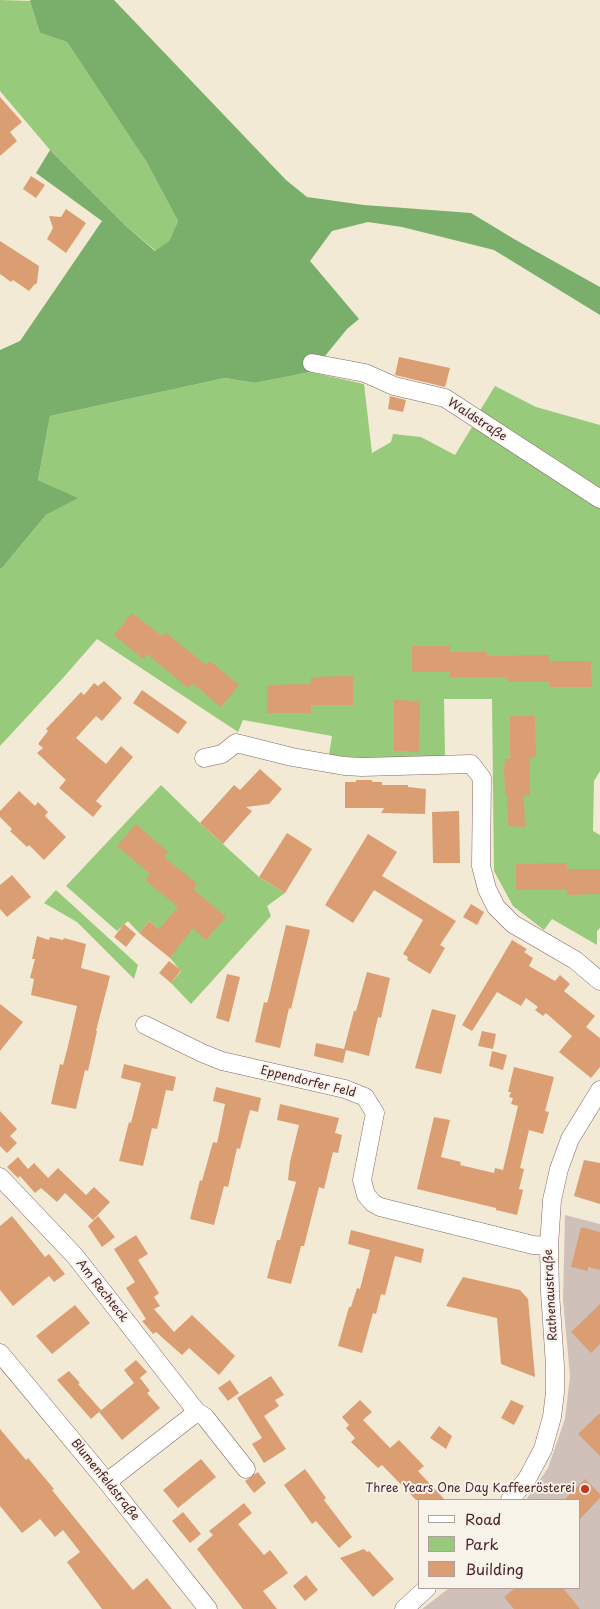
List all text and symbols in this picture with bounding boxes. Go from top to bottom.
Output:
street label: Waldstraße [445,396,509,444]
street label: Eppendorfer Feld [259,1063,357,1101]
street label: Rathenaustraße [541,1249,561,1341]
street label: Am Rechteck [73,1257,131,1325]
street label: Blumenfeldstraße [68,1436,142,1524]
place label: Three Years One Day Kaffeerösterei [365,1482,575,1496]
marker: Three Years One Day Kaffeerösterei [579,1483,591,1495]
legend [418,1499,580,1589]
text: Road [465,1507,501,1530]
text: Park [465,1532,499,1555]
text: Building [465,1557,524,1580]

